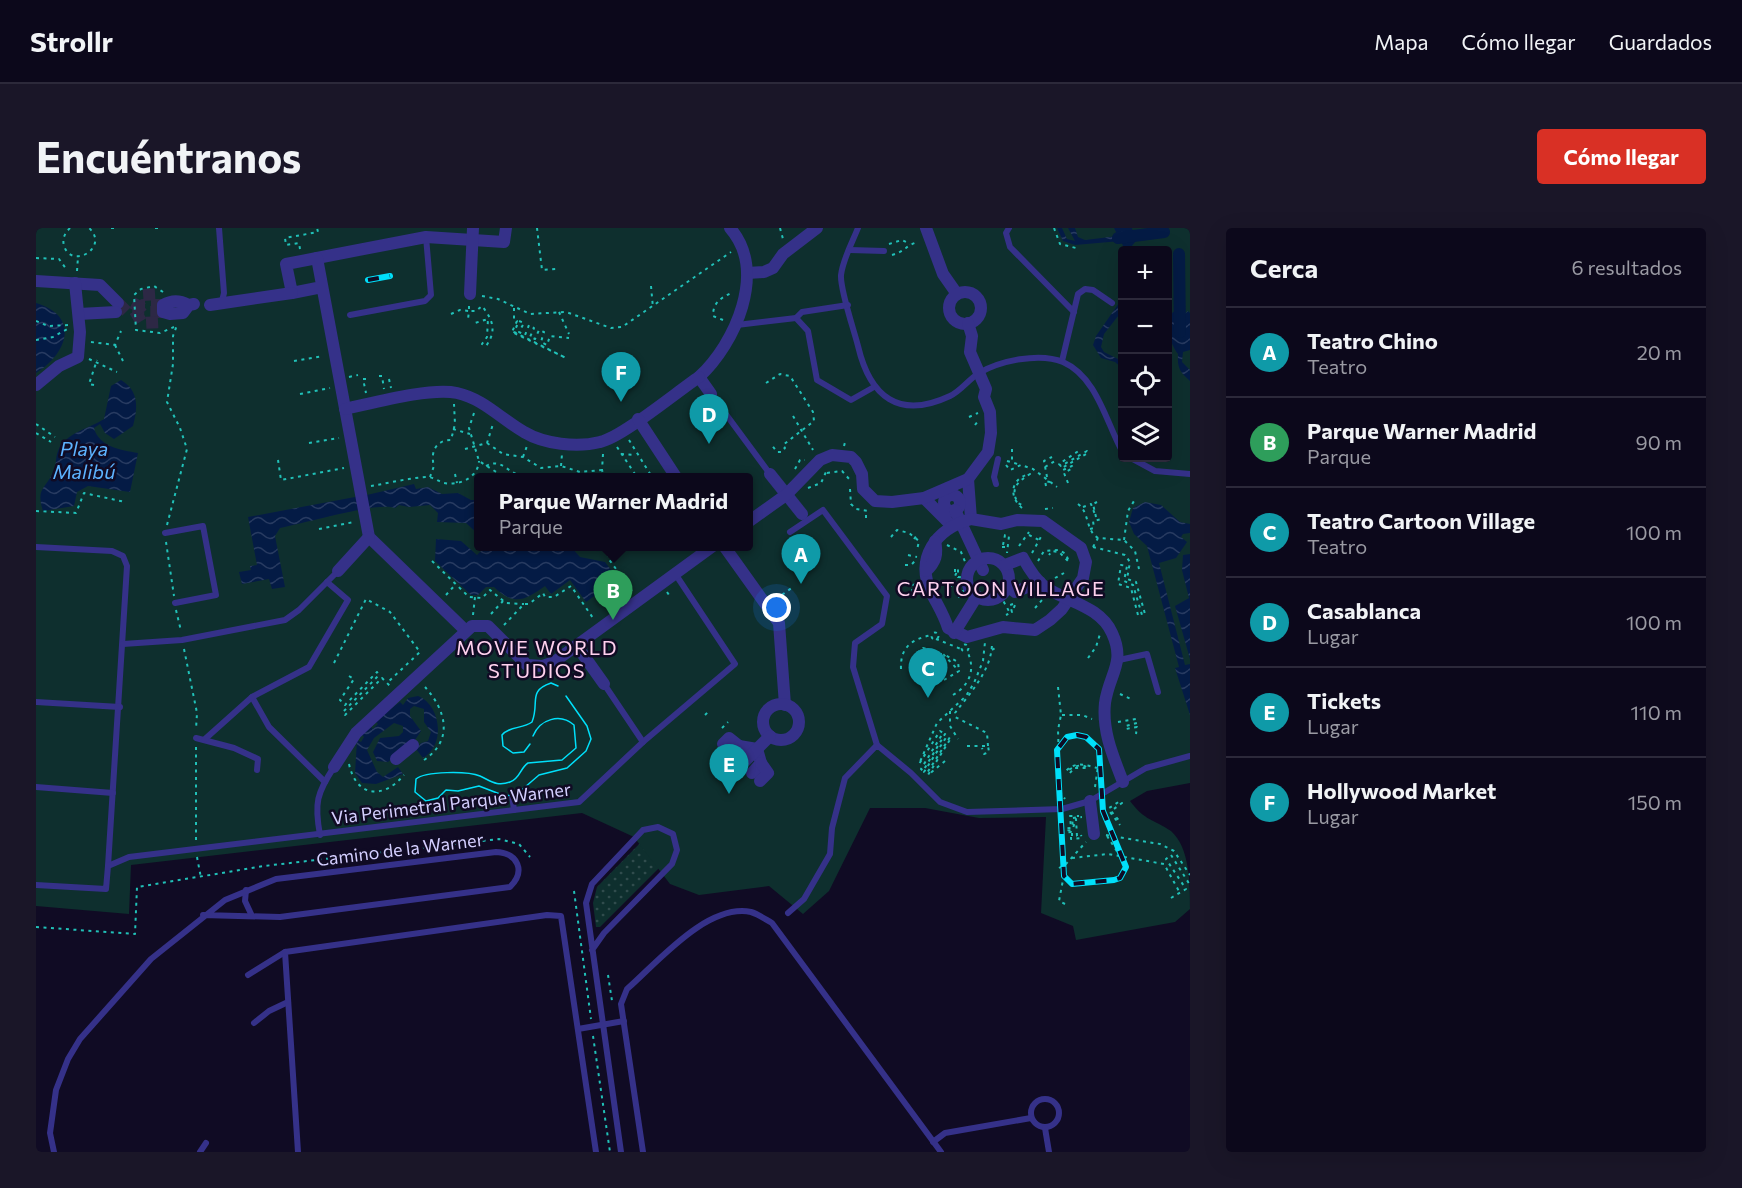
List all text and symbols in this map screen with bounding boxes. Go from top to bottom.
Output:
text: Strollr [30,24,113,58]
text: Mapa [1374,29,1429,54]
text: Cómo llegar [1462,29,1576,54]
text: Guardados [1609,29,1712,54]
button: Cómo llegar [1537,129,1706,184]
text: Encuéntranos [36,130,301,182]
map controls [1118,246,1172,462]
button: + [1118,246,1172,300]
text: Cerca [1250,252,1318,283]
text: 6 resultados [1571,255,1682,279]
button: − [1118,300,1172,354]
text: Teatro Chino [1307,327,1438,354]
text: A [1262,340,1277,364]
text: 20 m [1637,340,1682,364]
pin: F [602,352,640,402]
button: locate [1118,354,1172,408]
text: Teatro [1307,354,1367,378]
pin: D [690,394,728,444]
button: layers [1118,408,1172,462]
text: Parque Warner Madrid [1307,417,1537,444]
text: B [1263,430,1276,454]
text: 90 m [1636,430,1682,454]
water label: Playa Malibú [53,436,115,483]
text: Parque [1307,444,1371,468]
popup [474,473,753,551]
text: Parque Warner Madrid [499,487,728,514]
text: Teatro Cartoon Village [1307,507,1535,534]
text: Parque [499,514,563,538]
text: C [1263,520,1276,544]
text: 100 m [1626,520,1682,544]
pin: A [782,534,820,584]
text: Teatro [1307,534,1367,558]
pin: B [594,570,632,620]
district label: CARTOON VILLAGE [897,576,1105,600]
your location [762,593,791,622]
text: Casablanca [1307,597,1421,624]
text: D [1262,610,1277,634]
text: 100 m [1626,610,1682,634]
text: Lugar [1307,624,1359,648]
district label: MOVIE WORLD STUDIOS [456,635,618,682]
pin: C [908,648,948,698]
text: Tickets [1307,687,1381,714]
text: E [1264,700,1275,724]
text: 110 m [1631,700,1682,724]
text: Lugar [1307,714,1359,738]
pin: E [710,744,748,794]
street label: Via Perimetral Parque Warner [330,777,572,829]
text: Hollywood Market [1307,777,1496,804]
text: F [1264,790,1275,814]
text: 150 m [1628,790,1682,814]
text: Lugar [1307,804,1359,828]
street label: Camino de la Warner [315,828,485,870]

